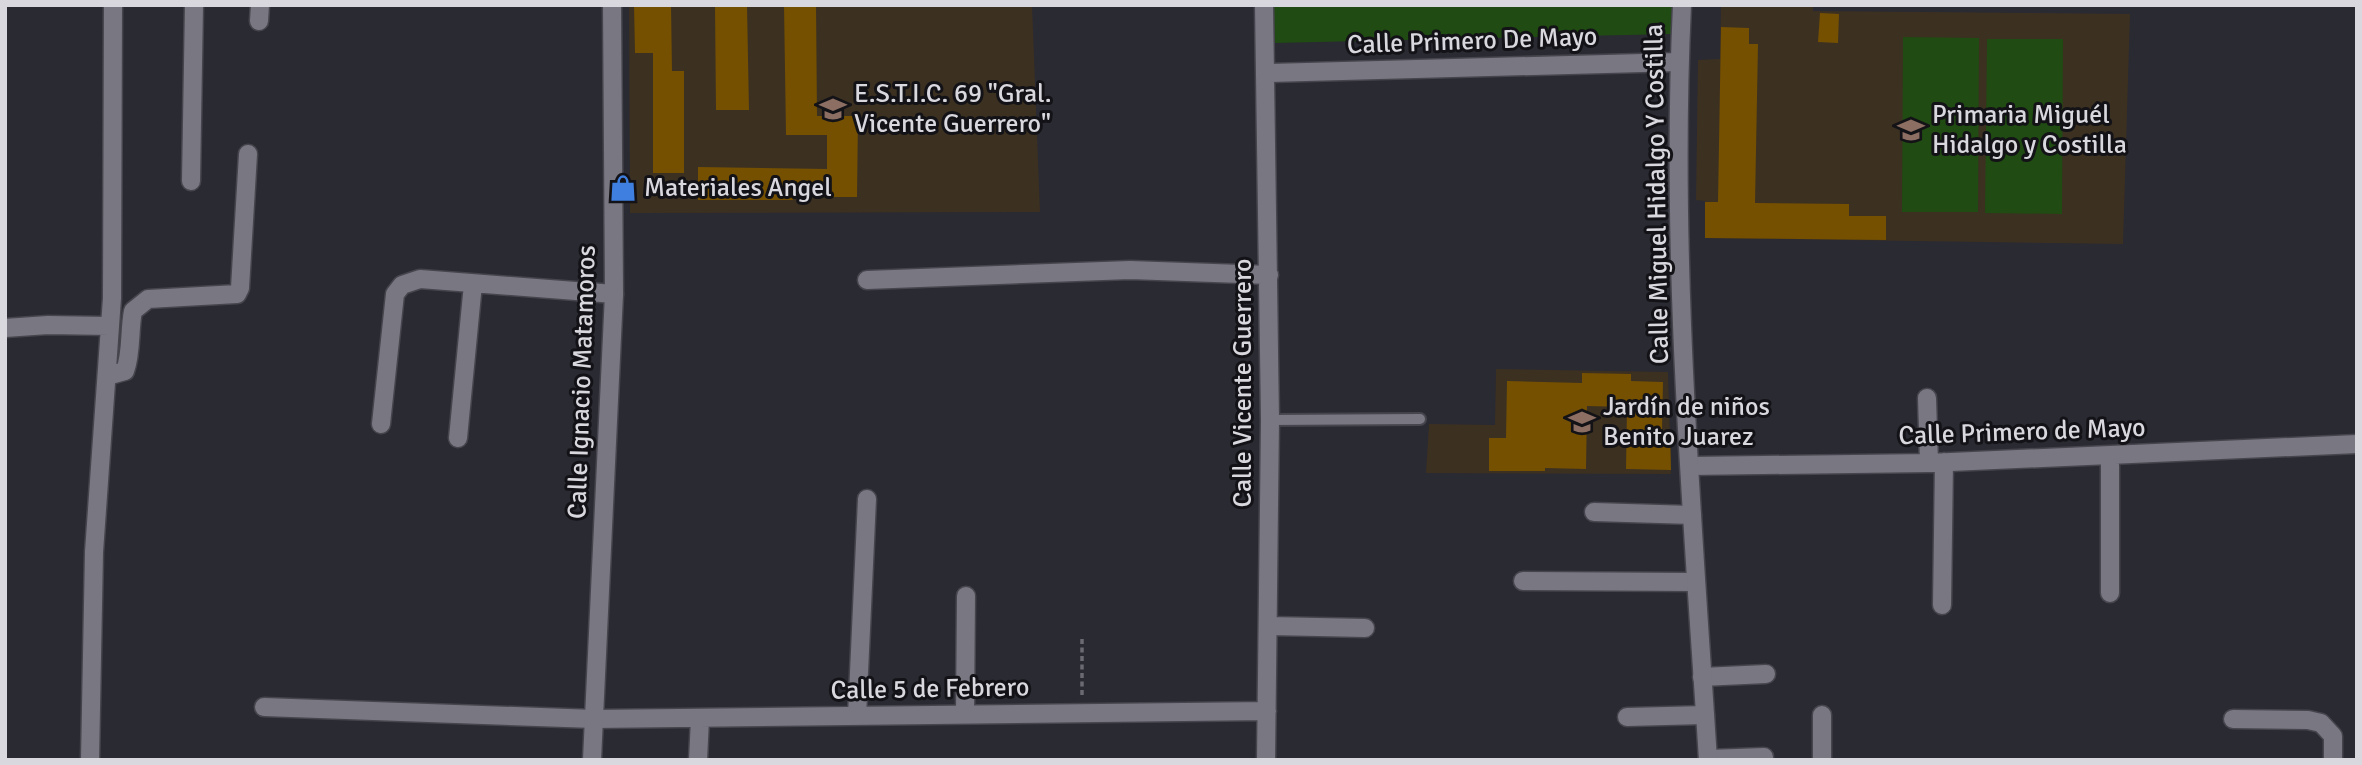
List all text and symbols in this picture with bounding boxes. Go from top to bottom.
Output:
street label: Calle Primero De Mayo [1346,21,1598,61]
street label: Calle Miguel Hidalgo Y Costilla [1638,24,1676,364]
place label: E.S.T.I.C. 69 "Gral. Vicente Guerrero" [854,78,1052,140]
school or university icon: E.S.T.I.C. 69 "Gral. Vicente Guerrero" [818,94,848,124]
place label: Primaria Miguél Hidalgo y Costilla [1932,99,2127,161]
school or university icon: Primaria Miguél Hidalgo y Costilla [1896,115,1926,145]
place label: Materiales Angel [644,172,832,204]
shop icon: Materiales Angel [608,173,638,203]
street label: Calle Ignacio Matamoros [561,245,603,519]
street label: Calle Vicente Guerrero [1227,258,1259,508]
place label: Jardín de niños Benito Juarez [1603,391,1770,453]
school or university icon: Jardín de niños Benito Juarez [1567,407,1597,437]
street label: Calle Primero de Mayo [1898,412,2146,452]
street label: Calle 5 de Febrero [830,671,1030,707]

